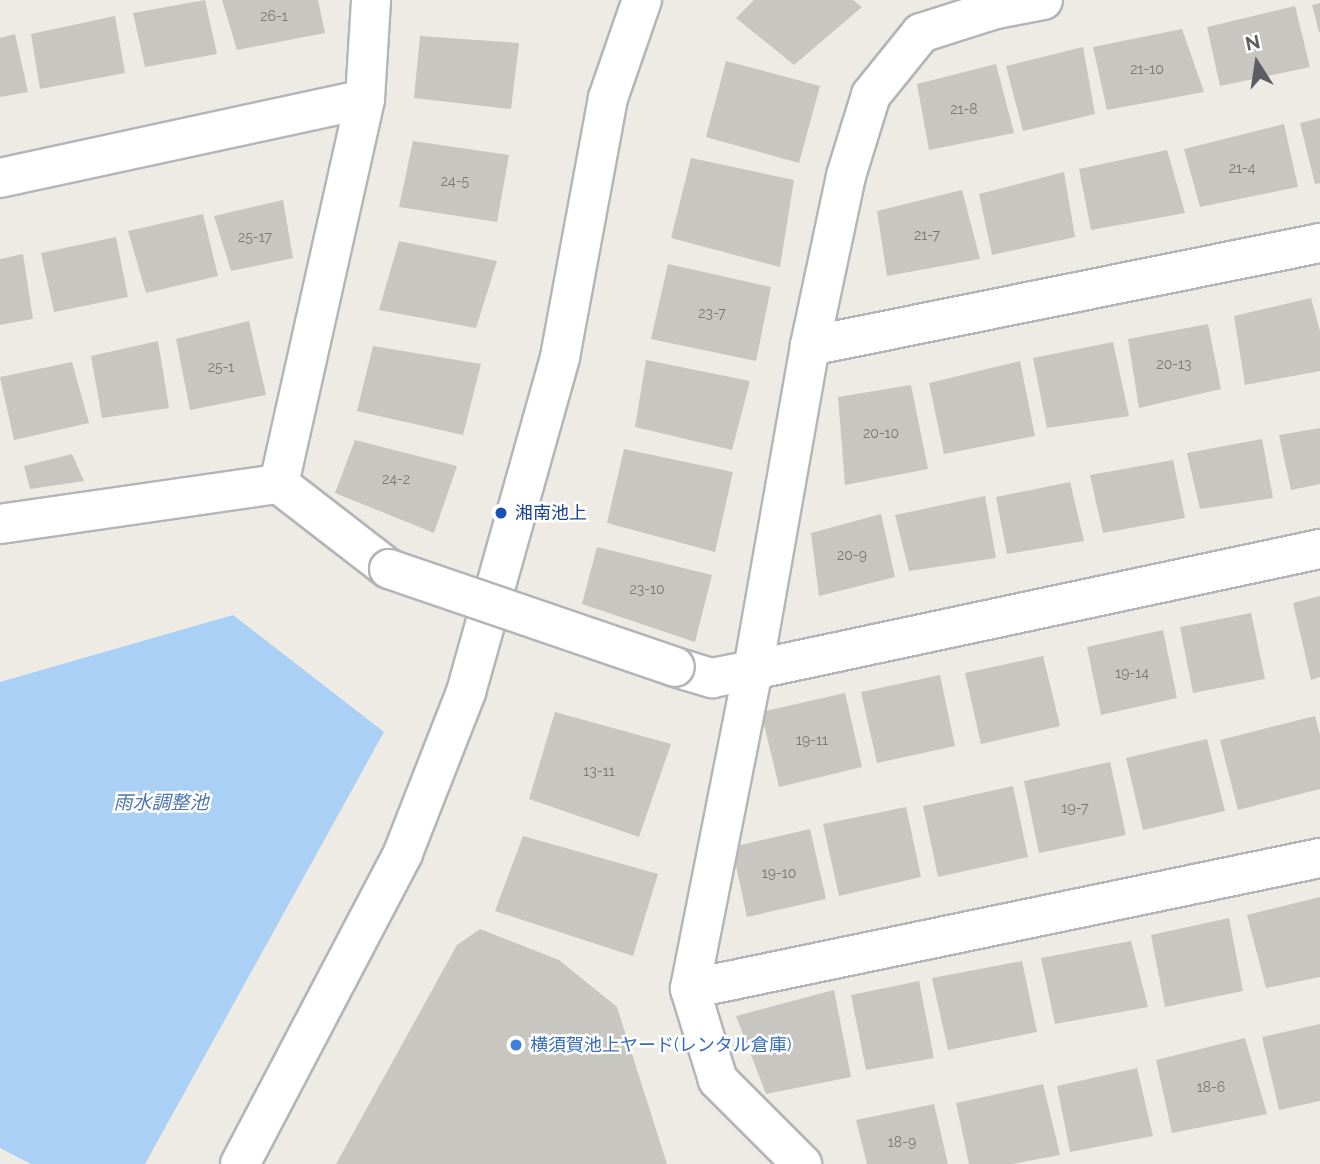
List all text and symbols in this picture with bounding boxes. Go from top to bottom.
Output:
house number: 26-1 [260,8,288,24]
north arrow [1222,28,1292,98]
text: N [1243,30,1262,55]
house number: 21-10 [1130,61,1164,77]
house number: 21-8 [950,101,978,117]
house number: 21-4 [1229,160,1255,176]
house number: 24-5 [441,173,469,189]
house number: 21-7 [914,227,940,243]
house number: 25-17 [238,229,272,245]
house number: 23-7 [698,305,726,321]
house number: 20-13 [1156,356,1192,372]
house number: 25-1 [208,359,234,375]
house number: 20-10 [863,425,899,441]
house number: 24-2 [382,471,410,487]
place label: 湘南池上 [515,502,587,524]
marker: 湘南池上 [493,505,509,521]
house number: 20-9 [837,547,867,563]
house number: 23-10 [629,581,665,597]
house number: 19-14 [1115,665,1149,681]
house number: 19-11 [796,732,828,748]
house number: 13-11 [583,763,615,779]
water label: 雨水調整池 [114,792,208,814]
house number: 19-7 [1061,800,1089,816]
house number: 19-10 [762,865,796,881]
place label: 横須賀池上ヤード(レンタル倉庫) [530,1034,792,1056]
marker: 横須賀池上ヤード(レンタル倉庫) [508,1037,524,1053]
house number: 18-6 [1197,1079,1225,1095]
house number: 18-9 [888,1134,916,1150]

